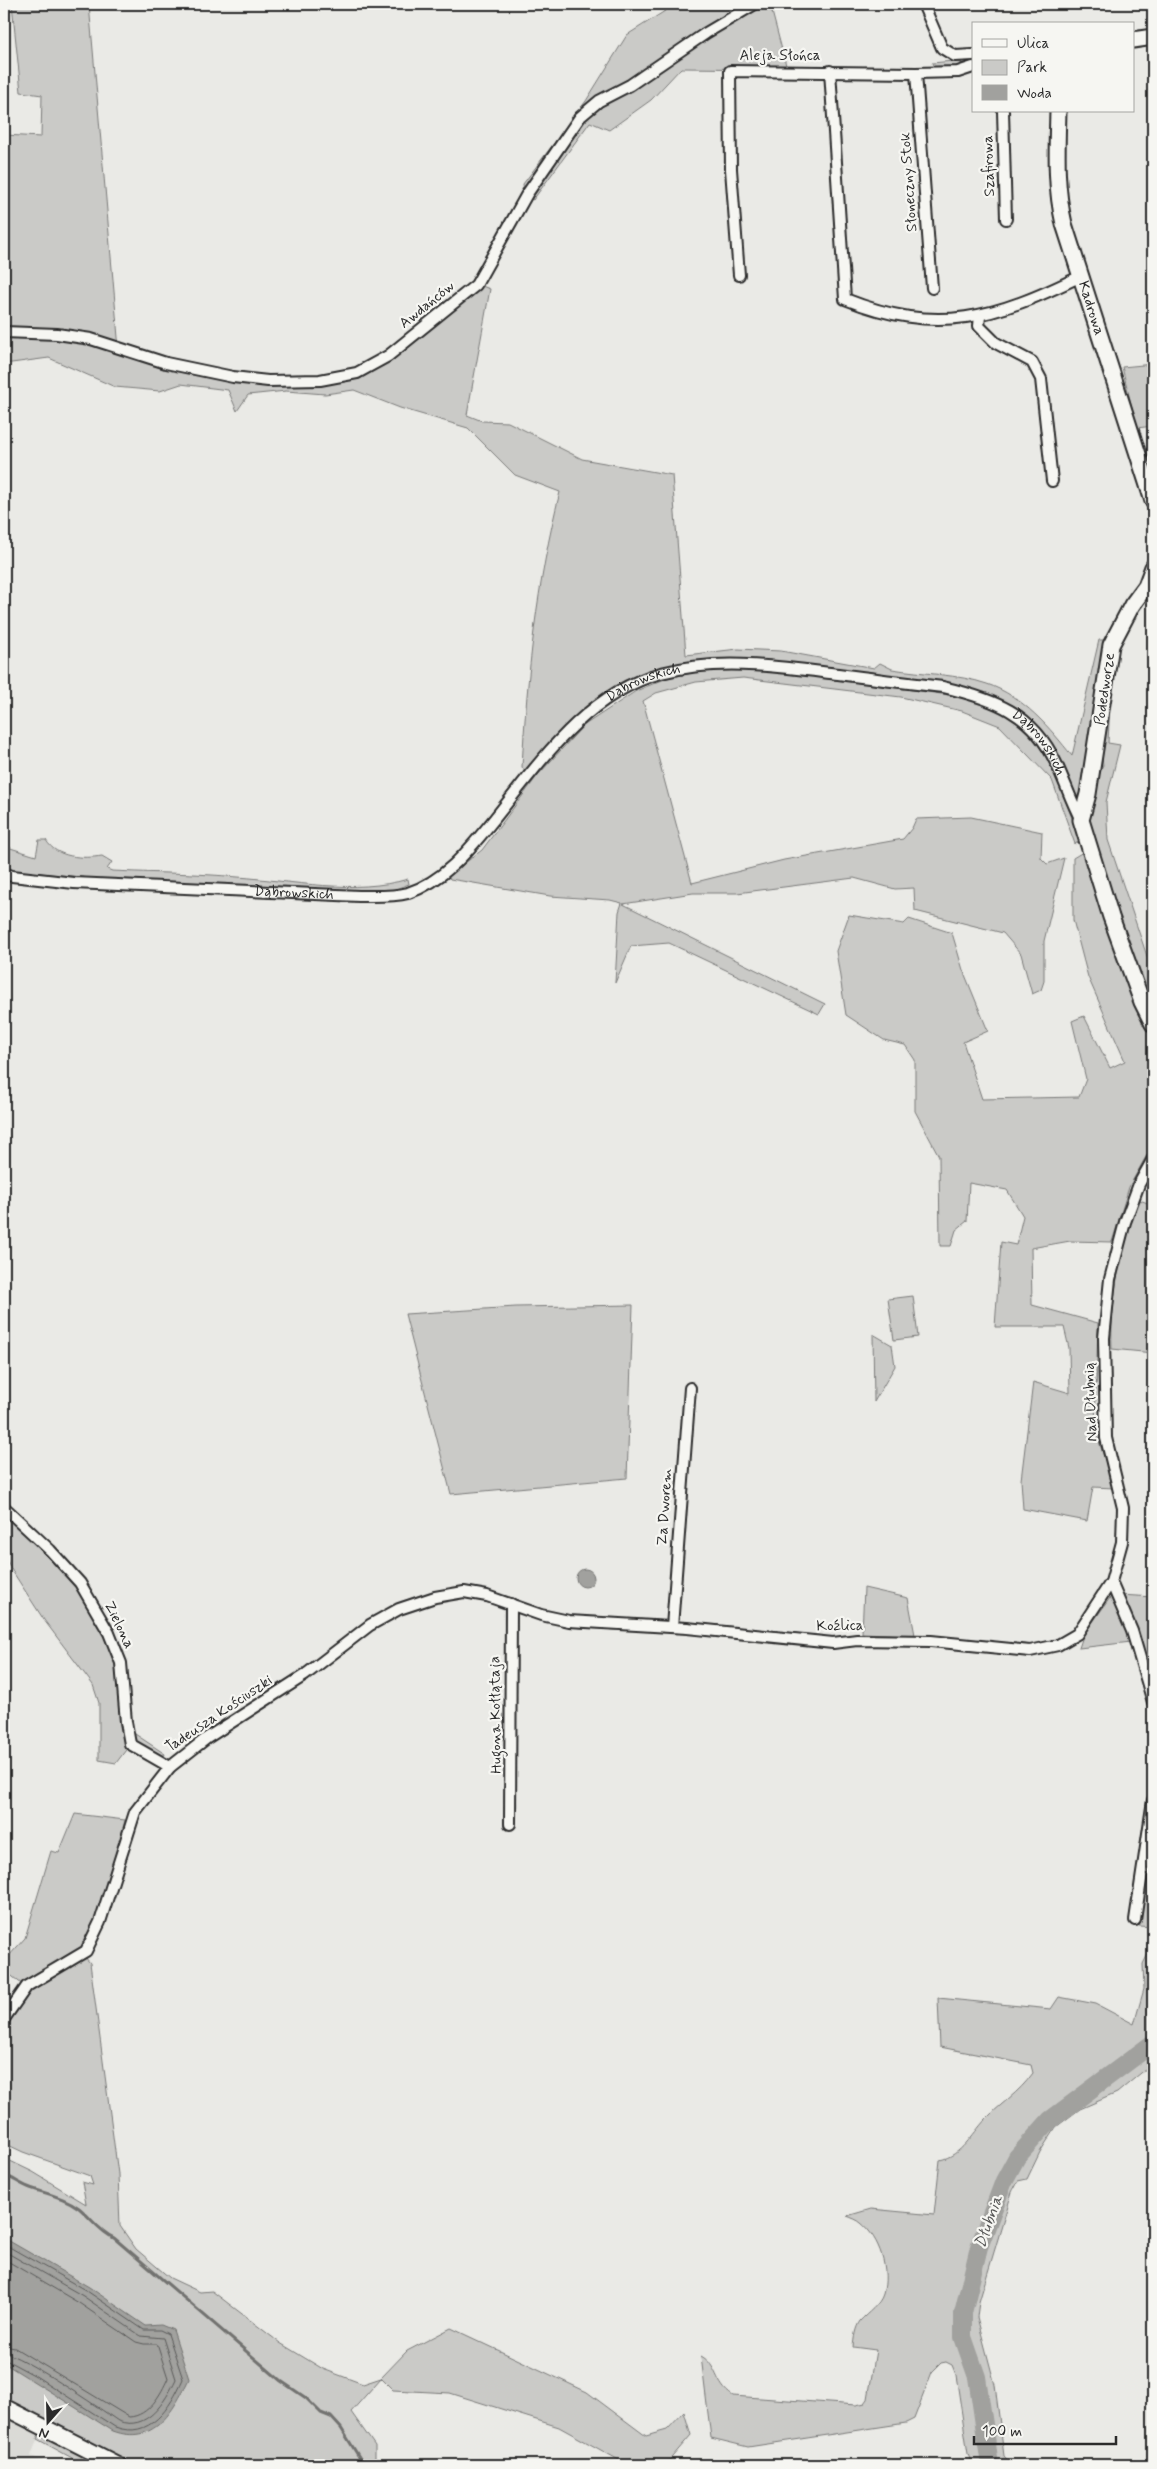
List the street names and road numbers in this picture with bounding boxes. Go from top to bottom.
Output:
street label: Aleja Słońca [740,46,821,66]
street label: Słoneczny Stok [896,131,922,232]
street label: Szafirowa [978,135,1000,197]
street label: Awdańców [395,277,459,333]
street label: Kadrowa [1073,279,1109,338]
street label: Podedworze [1090,651,1120,727]
street label: Dąbrowskich [601,659,682,707]
street label: Dąbrowskich [1007,704,1070,779]
street label: Dąbrowskich [254,881,334,905]
street label: Nad Dłubnią [1080,1362,1102,1442]
street label: Za Dworem [652,1468,678,1546]
street label: Zielona [99,1598,139,1652]
street label: Koźlica [816,1616,864,1636]
street label: Hugona Kołłątaja [485,1656,508,1774]
street label: Tadeusza Kościuszki [161,1671,277,1757]

